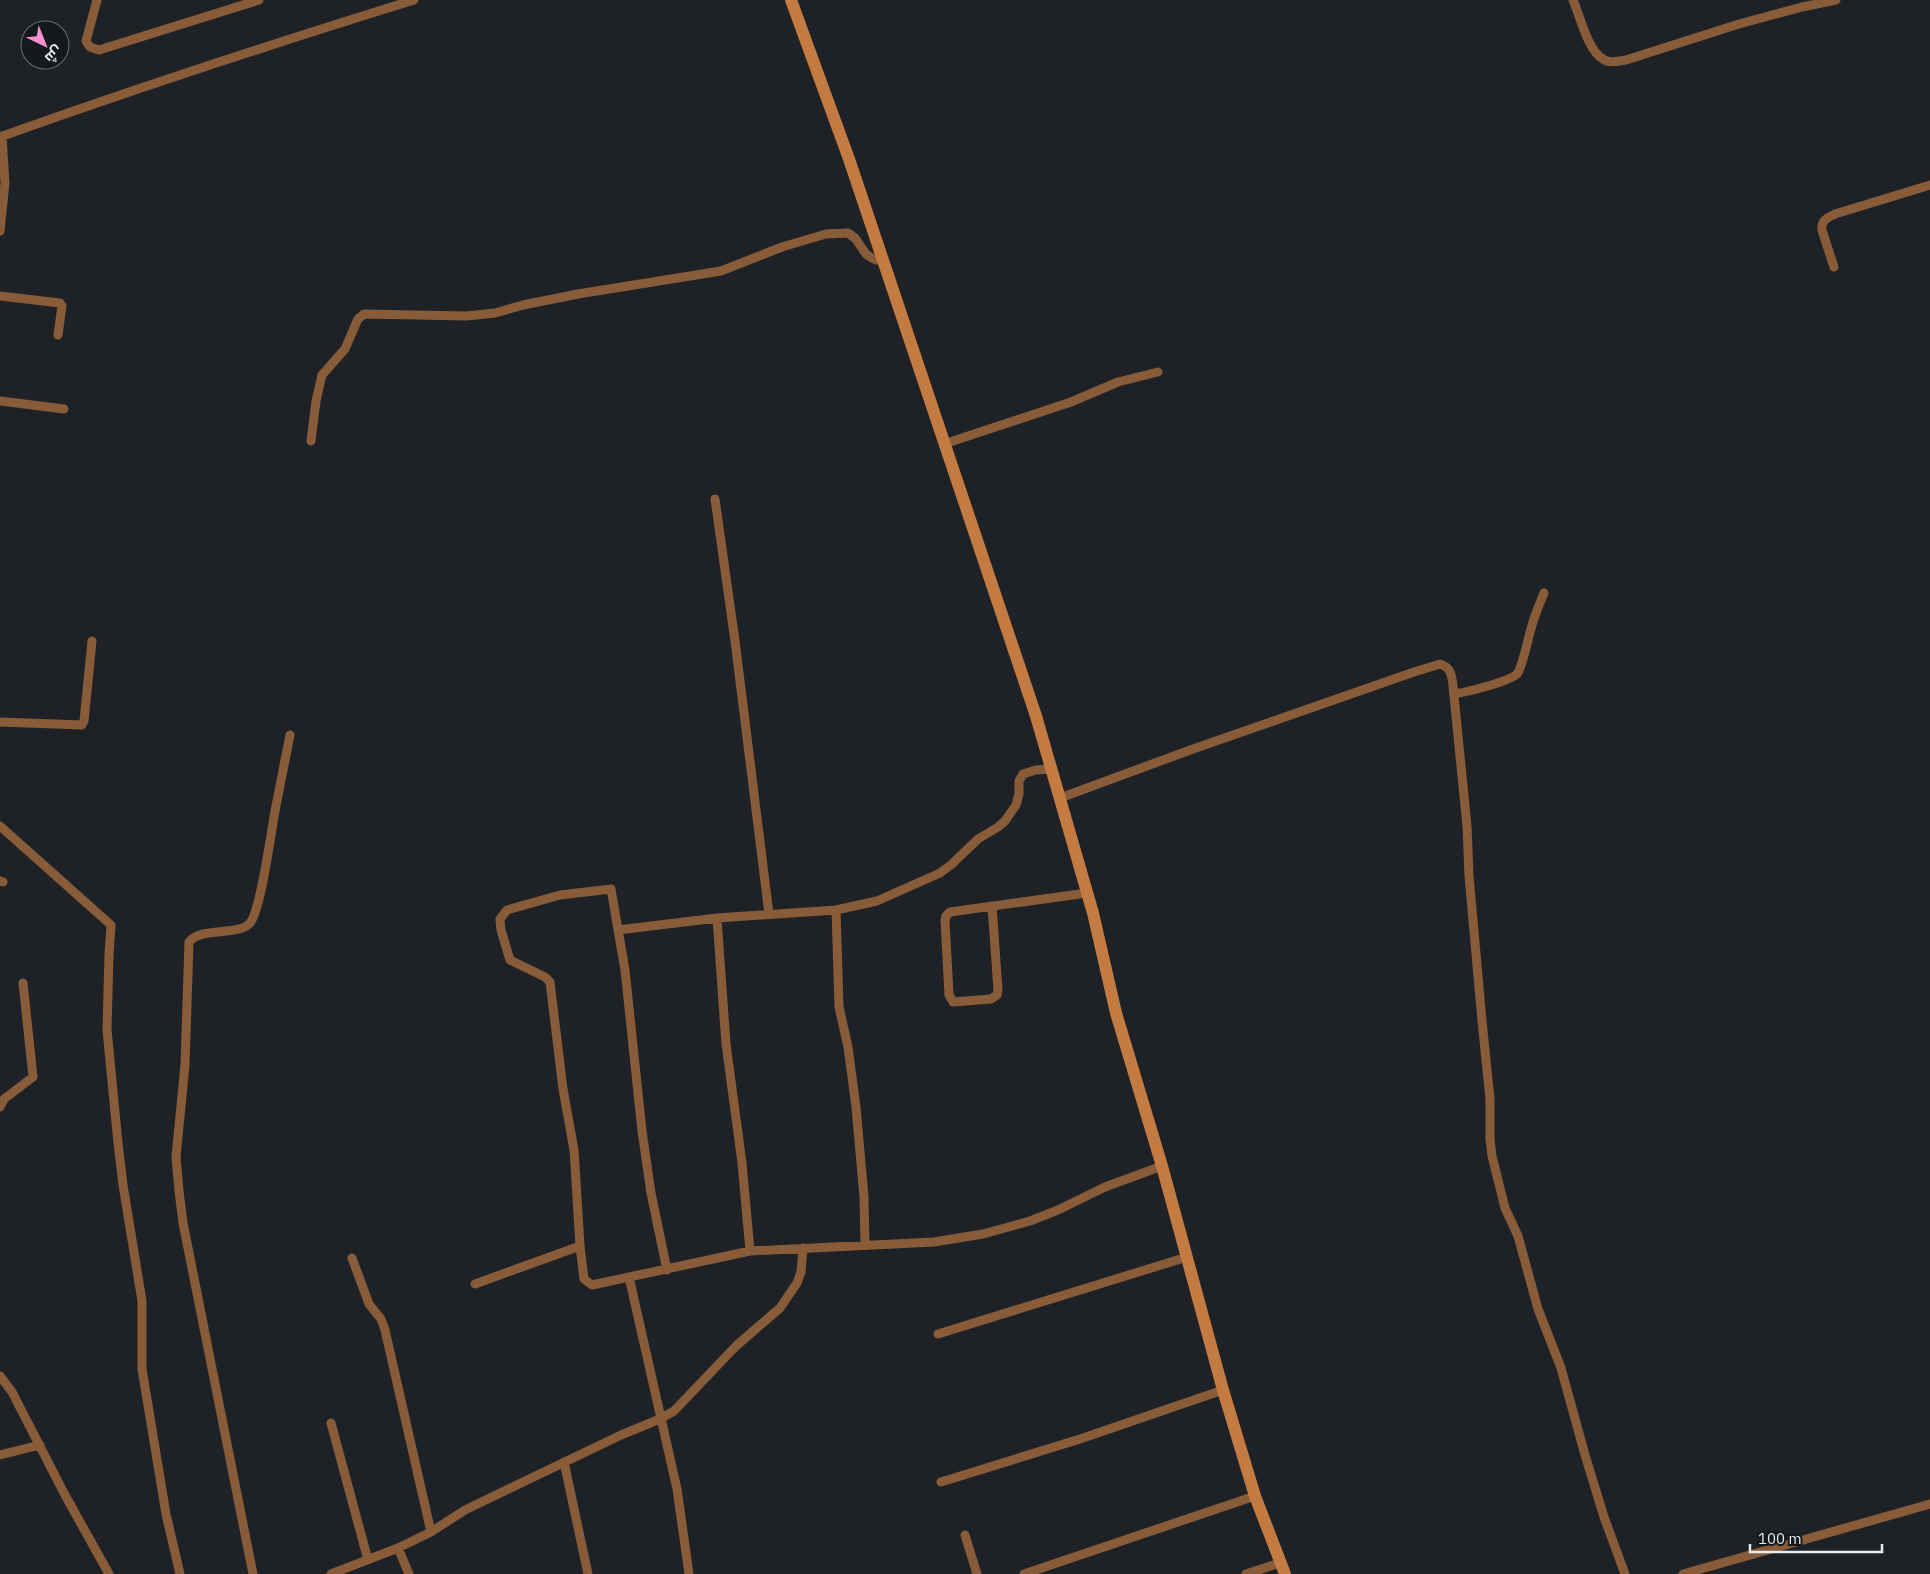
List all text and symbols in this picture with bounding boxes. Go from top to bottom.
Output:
north arrow [20,20,70,70]
text: ش [41,42,67,67]
scale bar [1750,1522,1882,1554]
text: 100 m [1758,1529,1802,1548]

